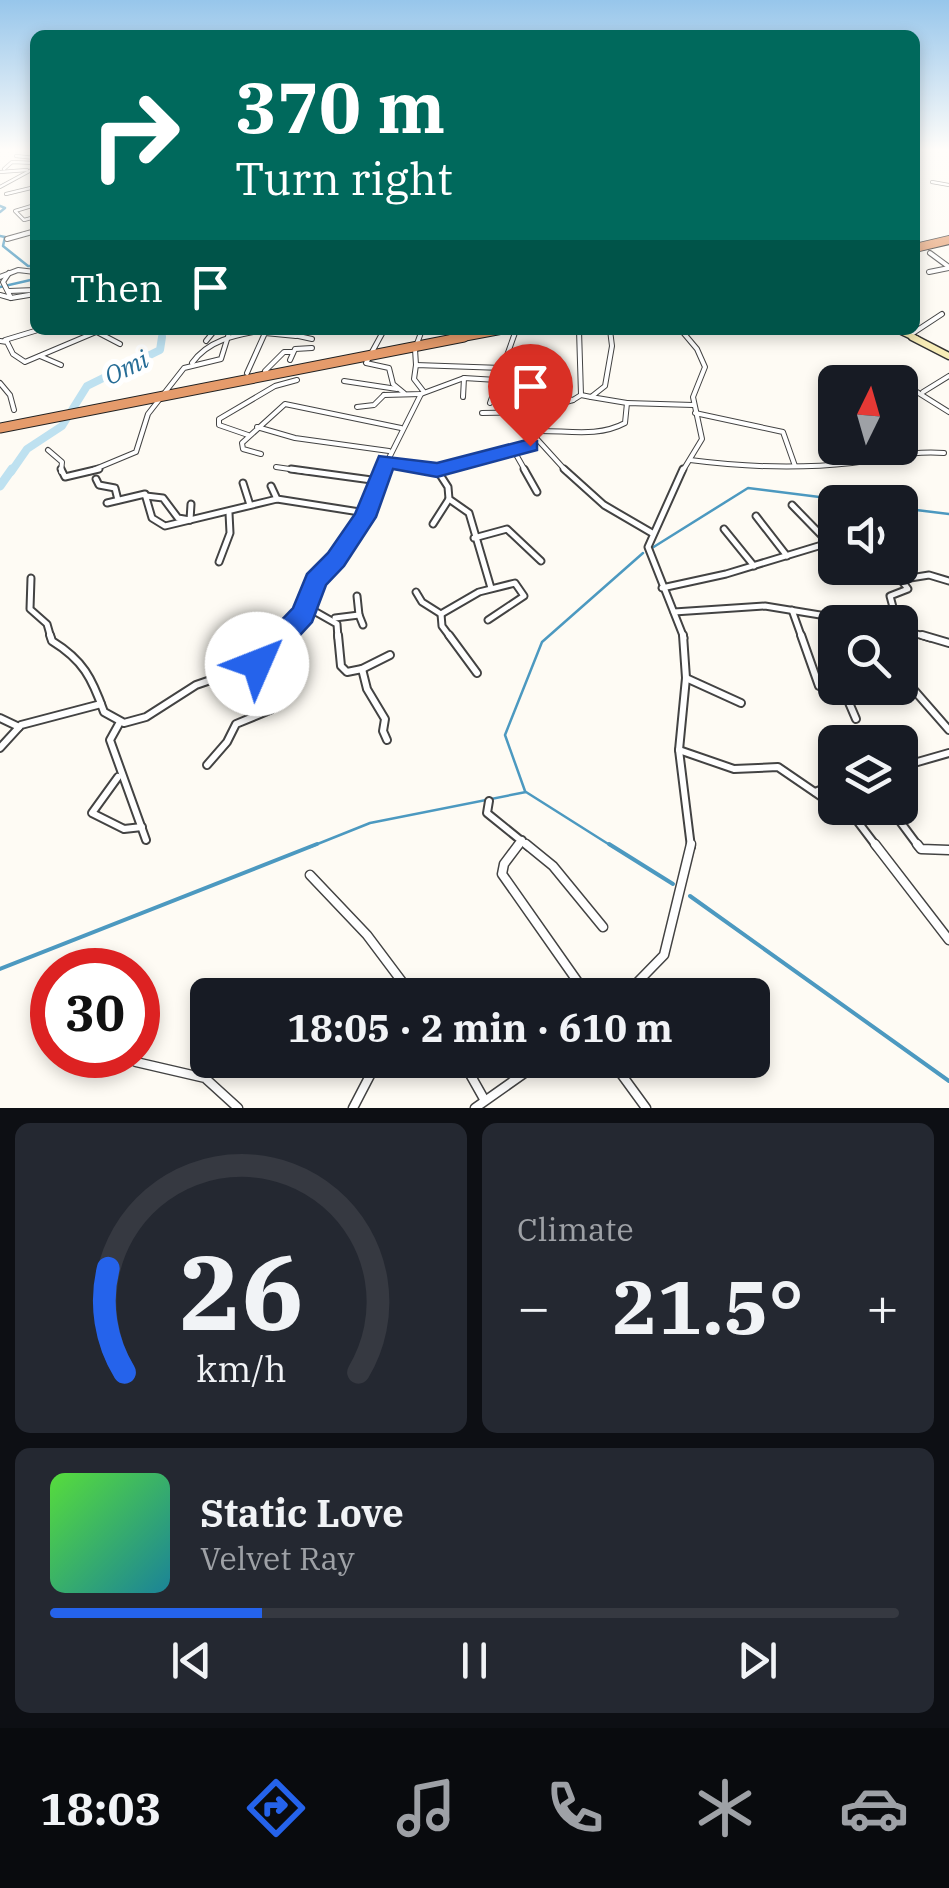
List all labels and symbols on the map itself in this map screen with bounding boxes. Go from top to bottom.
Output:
water label: Omi [98,342,154,392]
pin [488,344,573,447]
north arrow [818,365,918,465]
position arrow [205,612,309,716]
speed limit sign: 30 [30,948,160,1078]

